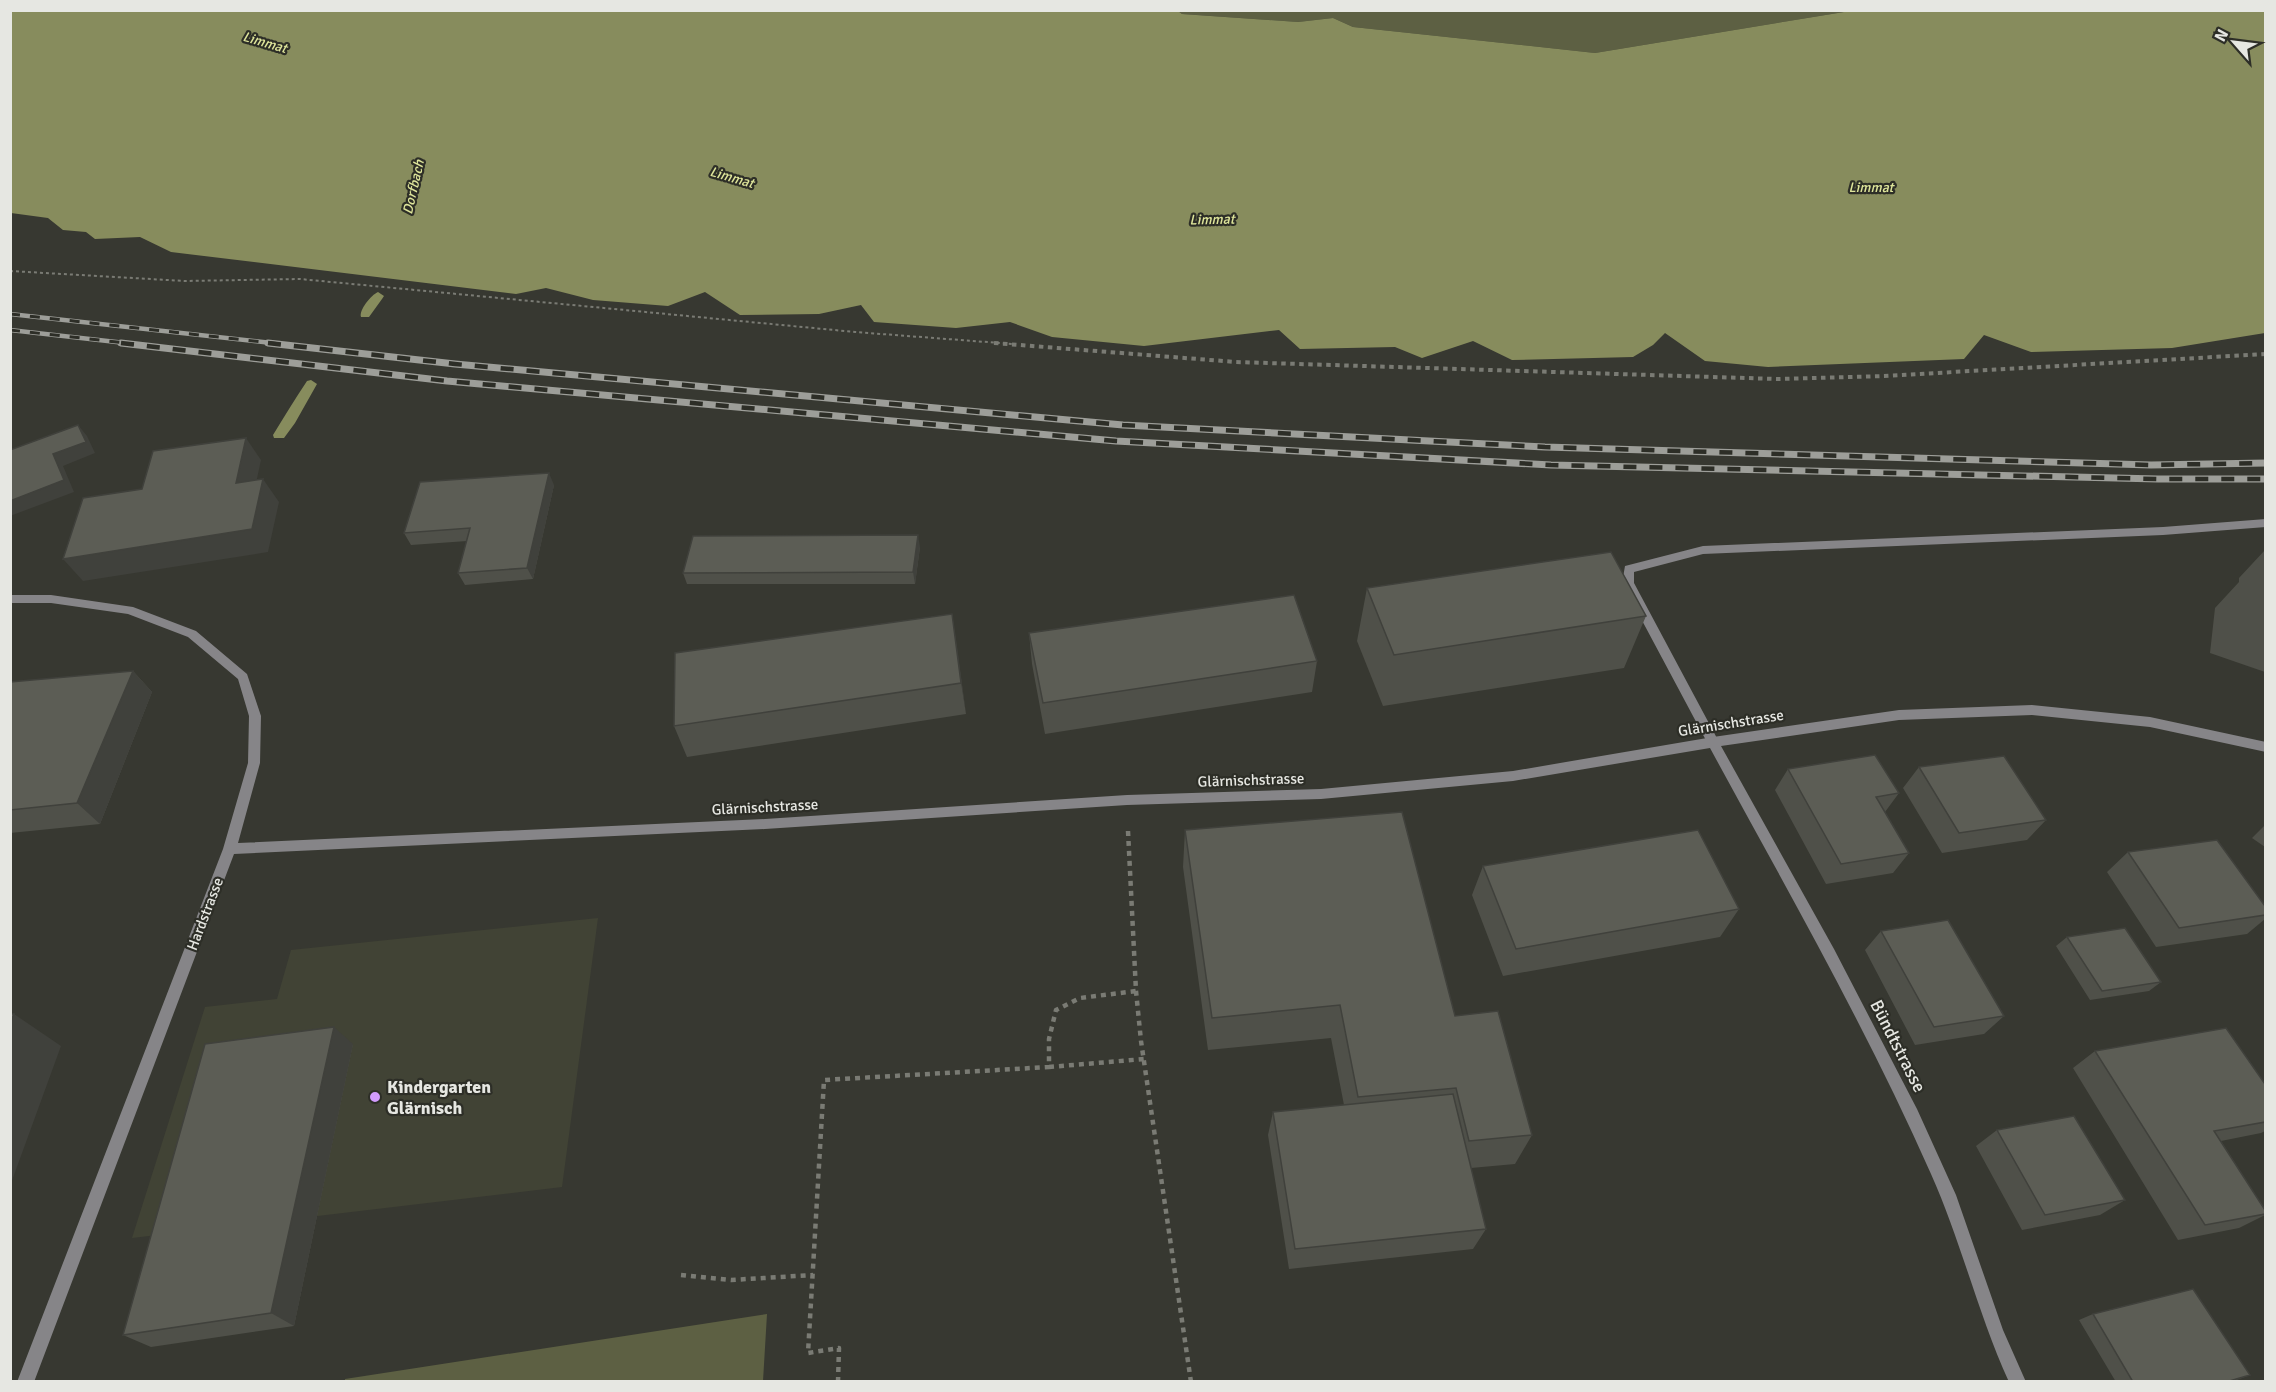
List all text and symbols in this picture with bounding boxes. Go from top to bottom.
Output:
north arrow [2204,12,2264,72]
text: N [2210,26,2233,45]
water label: Limmat [241,28,291,57]
water label: Dorfbach [399,158,428,216]
water label: Limmat [708,163,758,192]
water label: Limmat [1848,179,1896,196]
water label: Limmat [1189,211,1237,228]
street label: Glärnischstrasse [1677,706,1785,740]
street label: Glärnischstrasse [1197,769,1305,791]
street label: Glärnischstrasse [711,795,819,819]
street label: Hardstrasse [183,875,227,953]
street label: Bündtstrasse [1865,996,1931,1096]
place label: Kindergarten Glärnisch [387,1076,491,1119]
marker: Kindergarten Glärnisch [368,1090,382,1104]

